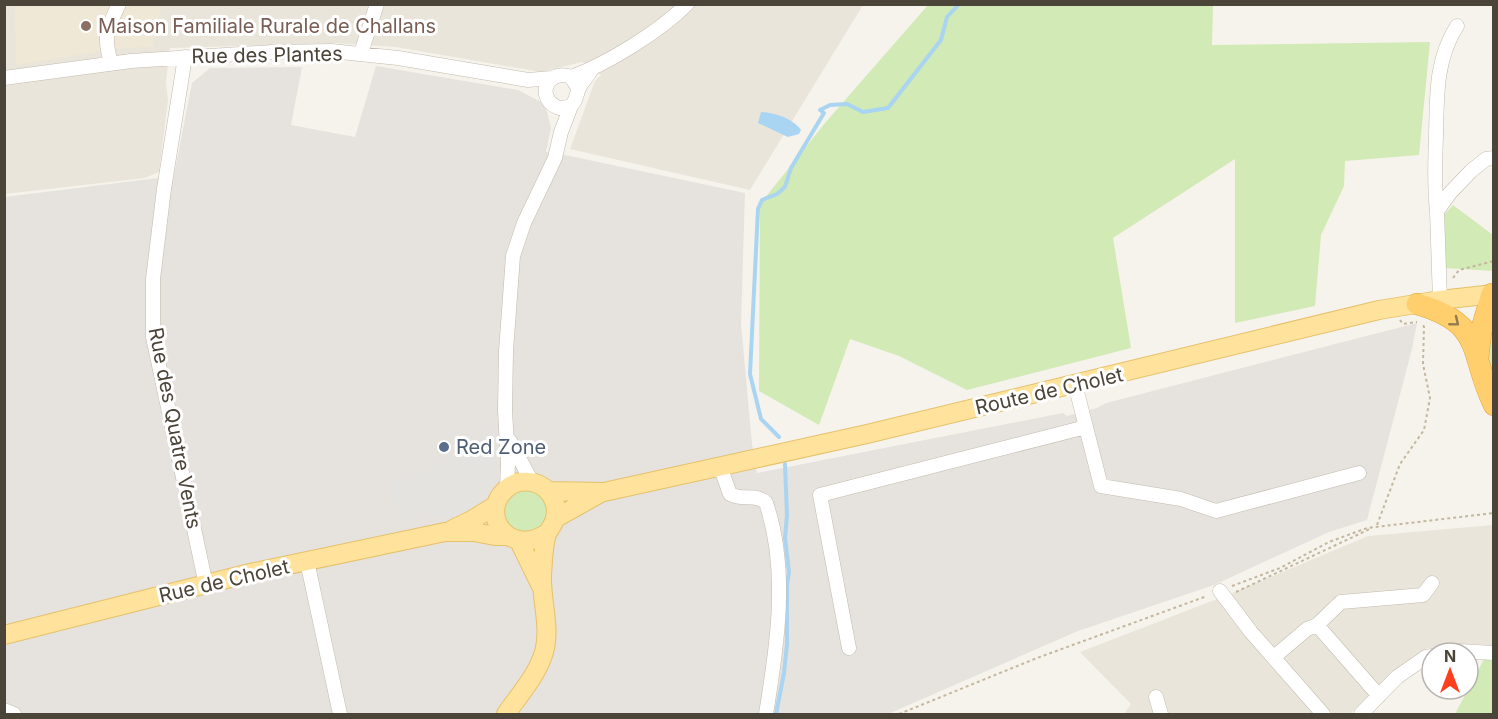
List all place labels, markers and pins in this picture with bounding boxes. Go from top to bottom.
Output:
place label: Maison Familiale Rurale de Challans [98,14,436,38]
marker: Maison Familiale Rurale de Challans [79,19,93,33]
place label: Red Zone [456,435,546,459]
marker: Red Zone [437,440,451,454]

